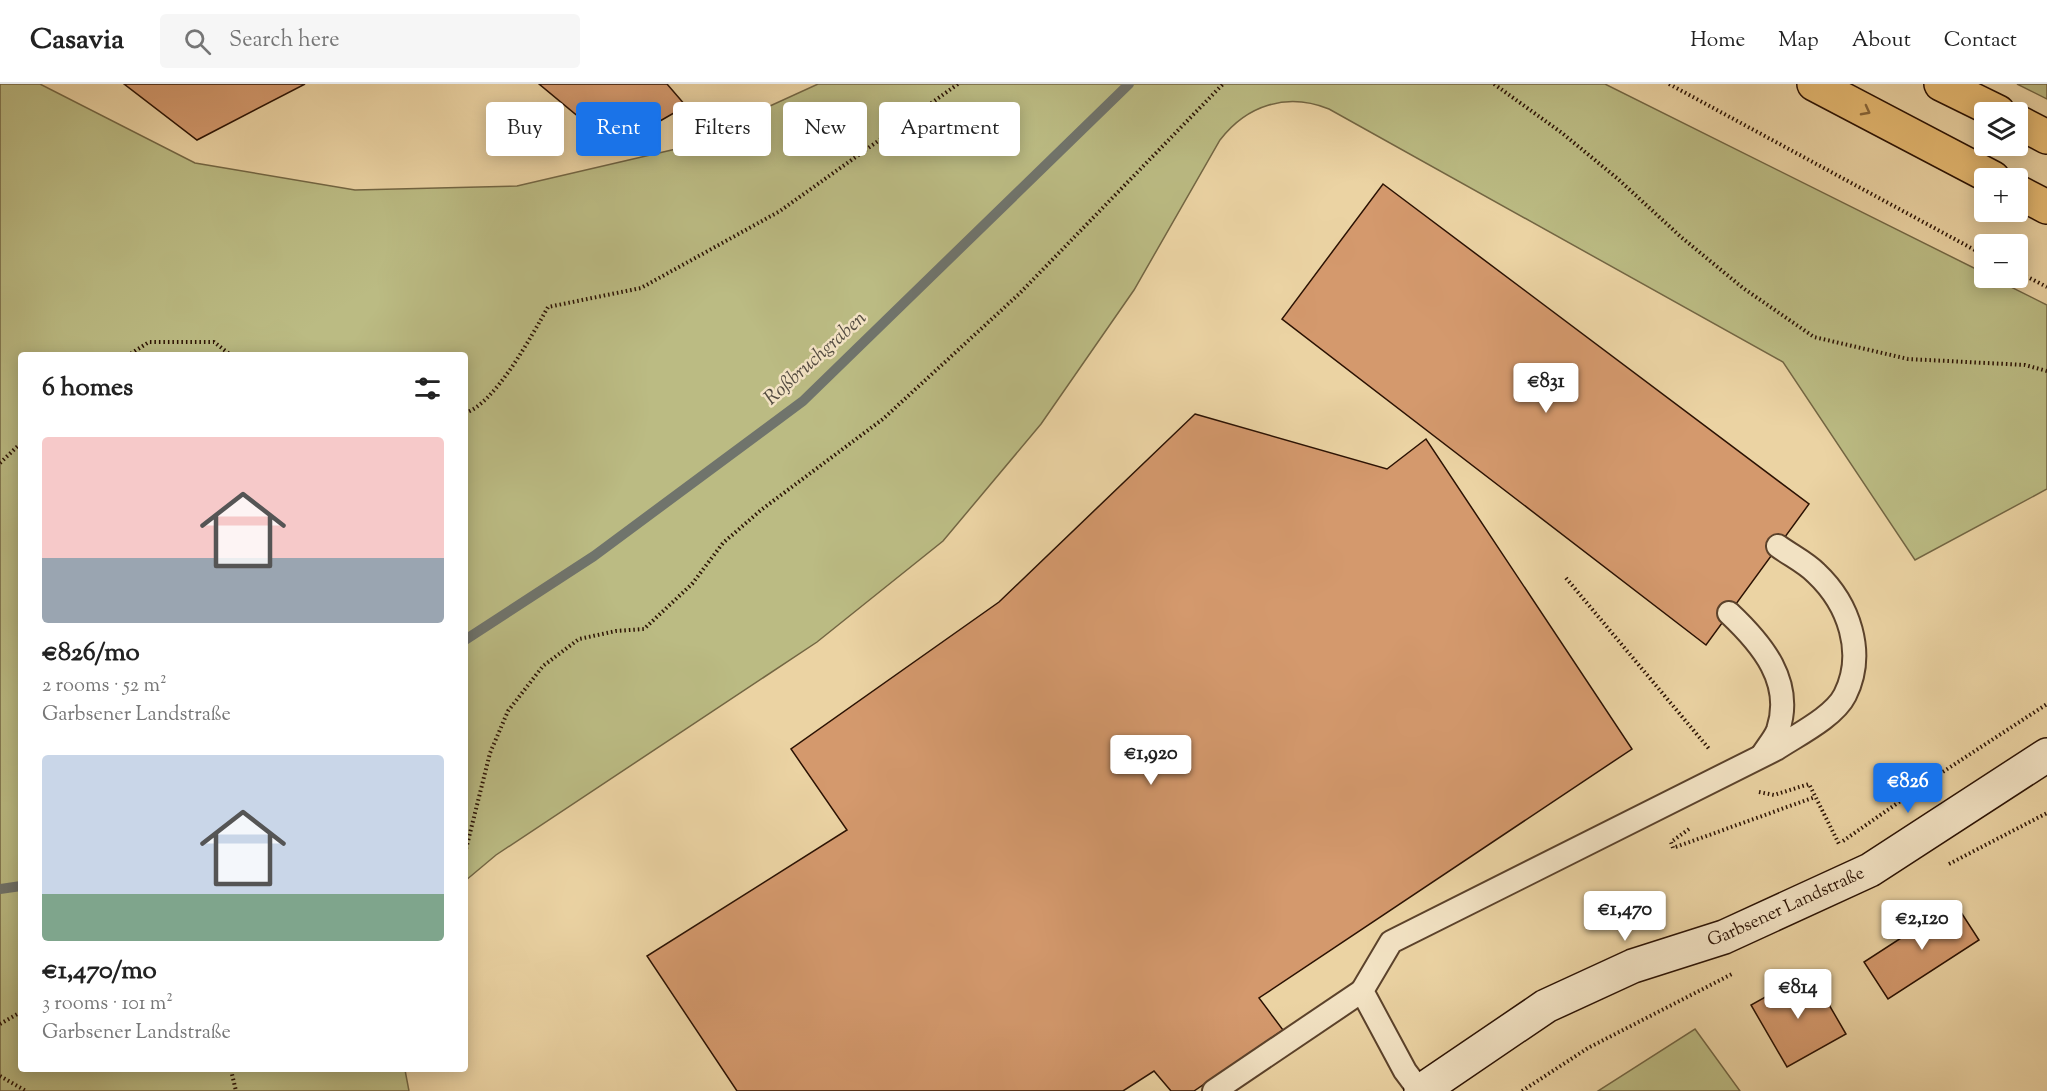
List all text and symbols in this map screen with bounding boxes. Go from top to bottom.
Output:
search box [160,14,580,68]
text: Casavia [30,21,124,61]
icon: search [181,25,214,58]
text: Search here [229,25,339,57]
text: Home [1690,26,1745,56]
text: Map [1778,26,1819,56]
text: About [1852,26,1911,56]
text: Contact [1944,26,2017,56]
chip: Buy [486,102,564,156]
chip: Rent [576,102,661,156]
chip: Filters [673,102,771,156]
chip: New [783,102,867,156]
chip: Apartment [879,102,1020,156]
map controls [1974,102,2028,288]
button: layers [1974,102,2028,156]
one-way arrow [1860,104,1870,115]
button: + [1974,168,2028,222]
button: − [1974,234,2028,288]
water label: Roßbruchgraben [758,305,874,413]
pin: €831 [1510,363,1582,414]
text: €831 [1527,368,1565,397]
text: 6 homes [42,370,133,407]
icon: filters [411,372,444,405]
icon: home [189,476,297,584]
text: €826/mo [42,635,140,672]
text: 2 rooms · 52 m² [42,672,167,701]
text: Garbsener Landstraße [42,701,231,730]
pin: €1,920 [1102,735,1200,786]
text: €1,920 [1124,740,1178,769]
pin: €826 [1872,763,1944,814]
text: €826 [1887,768,1929,797]
icon: home [189,794,297,902]
street label: Garbsener Landstraße [1704,861,1869,954]
pin: €1,470 [1576,891,1674,942]
text: €1,470 [1598,896,1652,925]
pin: €2,120 [1873,900,1971,951]
text: €2,120 [1895,905,1949,934]
text: €1,470/mo [42,953,157,990]
pin: €814 [1762,969,1834,1020]
text: €814 [1778,974,1818,1003]
text: 3 rooms · 101 m² [42,990,173,1019]
text: Garbsener Landstraße [42,1019,231,1048]

